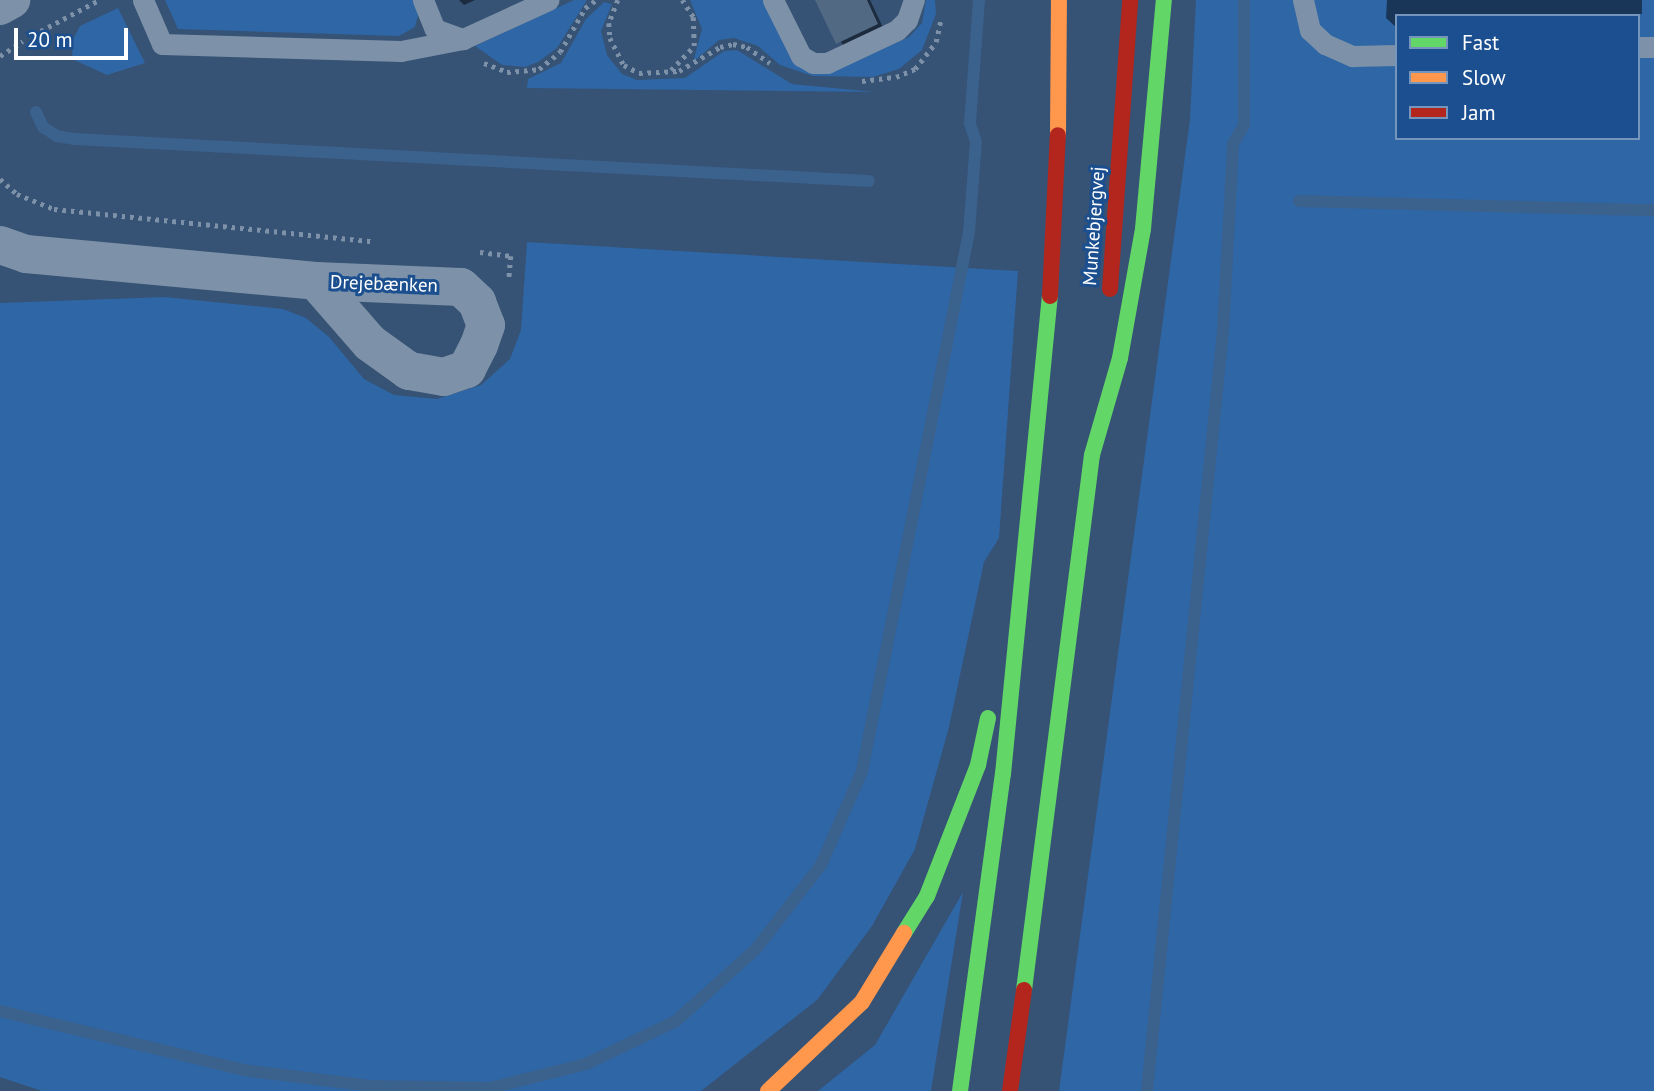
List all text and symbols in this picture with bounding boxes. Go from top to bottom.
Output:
scale bar [18,14,131,58]
legend [1395,14,1640,140]
text: 20 m [27,26,73,53]
text: Fast [1462,29,1499,56]
text: Slow [1462,64,1506,91]
text: Jam [1462,99,1496,126]
street label: Munkebjergvej [1078,166,1110,286]
street label: Drejebænken [330,271,438,297]

